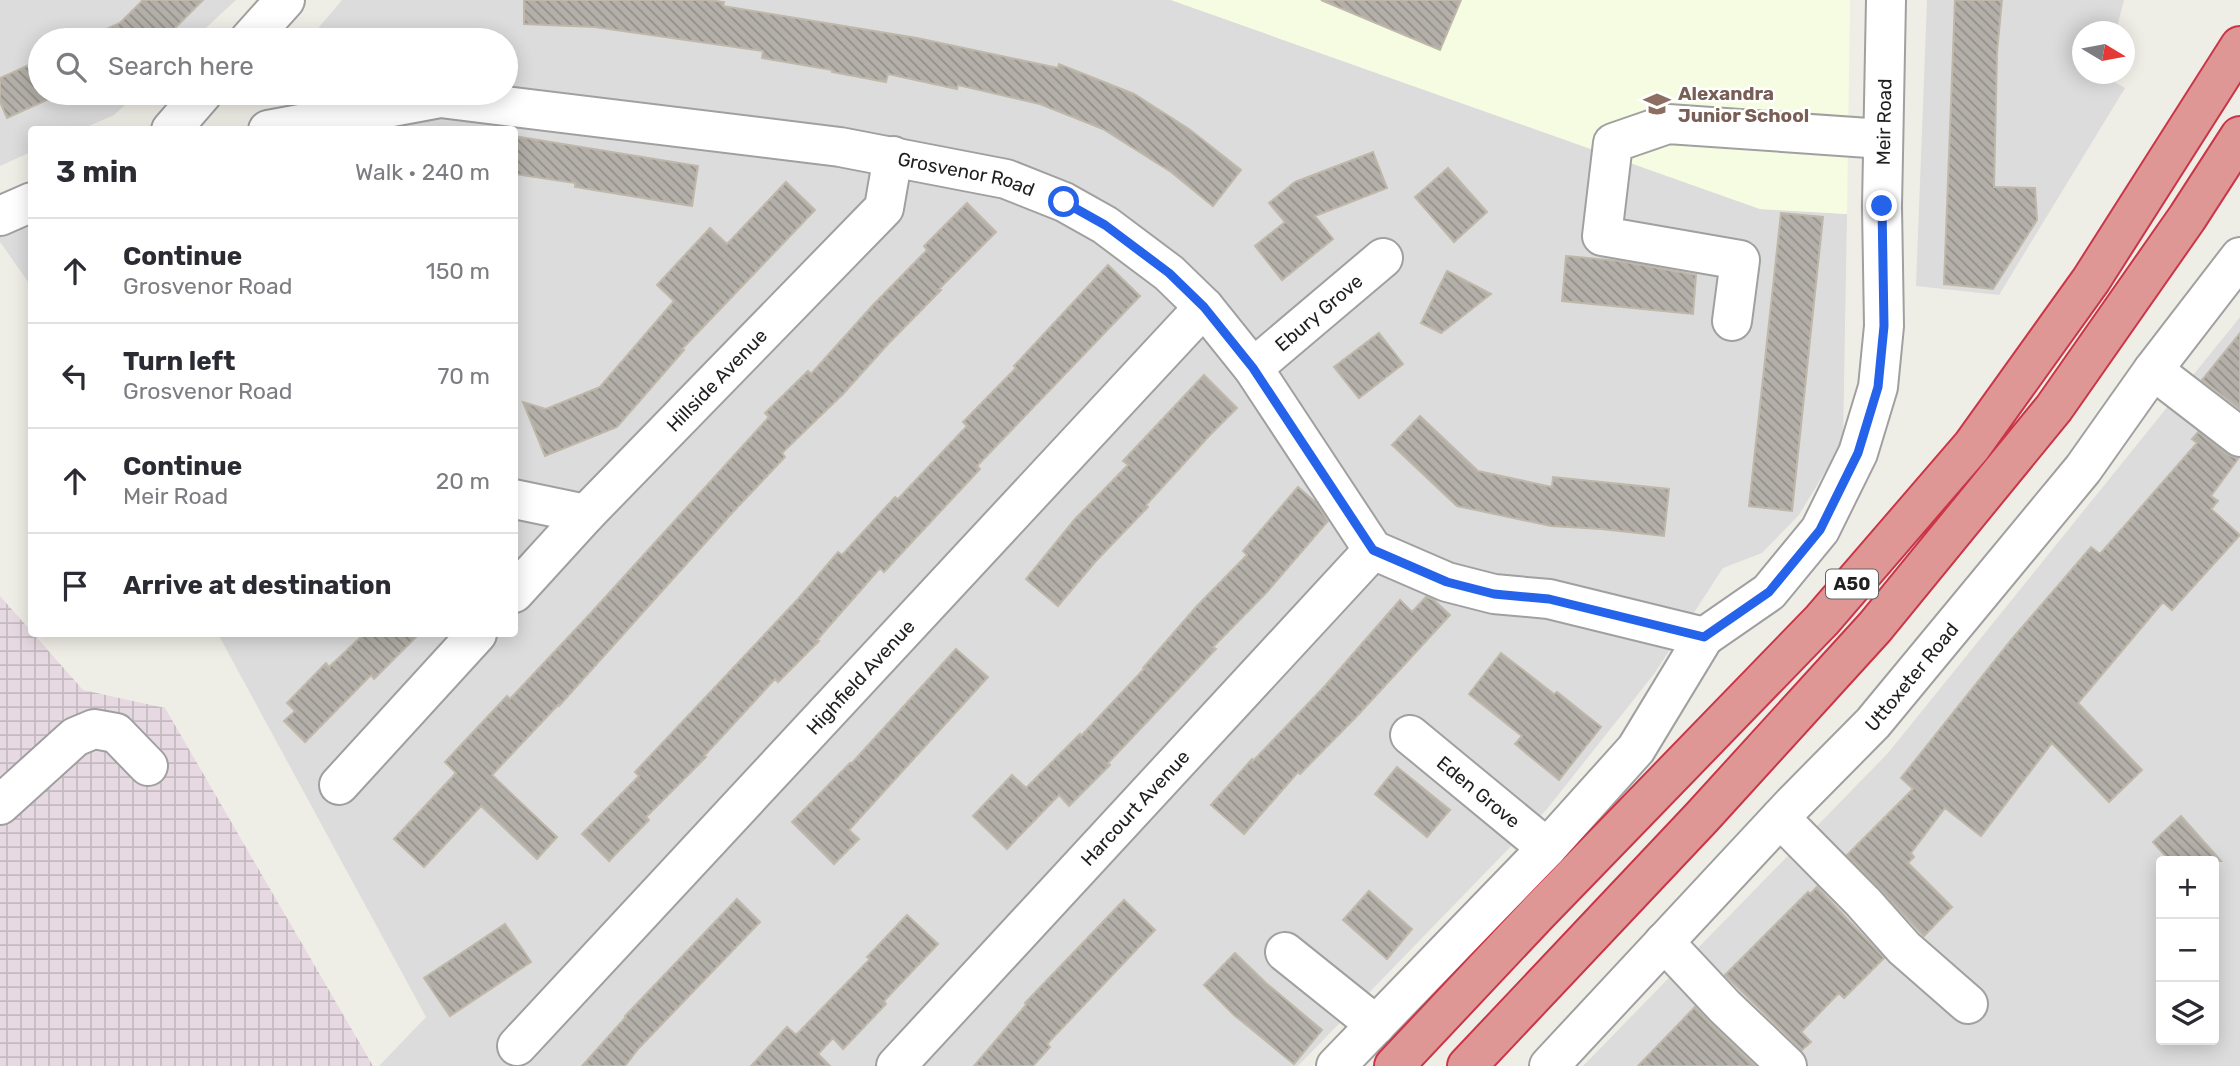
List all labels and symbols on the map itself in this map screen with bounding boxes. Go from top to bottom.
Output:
north arrow [2072,21,2135,84]
street label: Meir Road [1872,78,1896,166]
place label: Alexandra Junior School [1678,82,1809,127]
school or university icon: Alexandra Junior School [1642,89,1672,119]
street label: Grosvenor Road [896,147,1038,201]
route start [1048,186,1079,217]
route end [1866,190,1897,221]
street label: Ebury Grove [1270,269,1367,356]
street label: Hillside Avenue [662,324,772,436]
road number: A50 [1826,570,1878,598]
street label: Highfield Avenue [801,615,920,739]
street label: Uttoxeter Road [1860,618,1963,736]
street label: Harcourt Avenue [1076,745,1194,871]
street label: Eden Grove [1432,751,1525,833]

